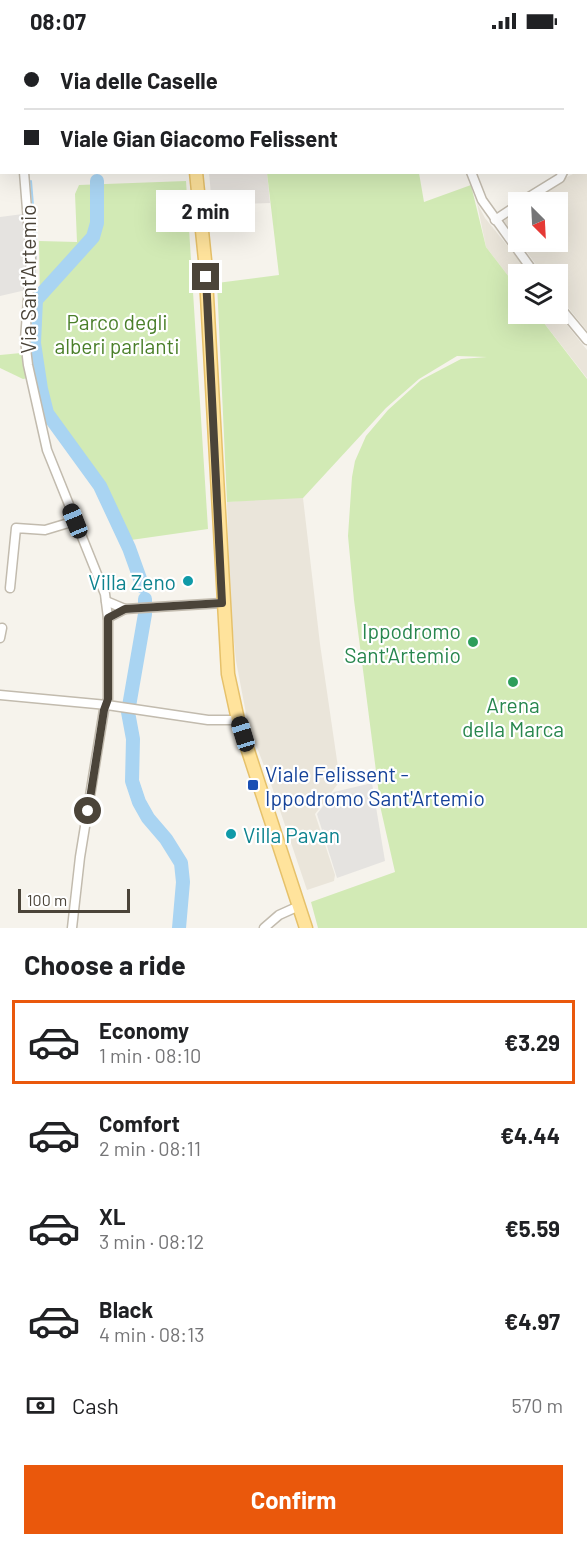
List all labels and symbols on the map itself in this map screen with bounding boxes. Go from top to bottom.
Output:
callout: 2 min [156,190,256,232]
north arrow [508,192,568,252]
street label: Via Sant'Artemio [15,204,40,354]
route end [192,263,219,290]
park label: Parco degli alberi parlanti [54,309,180,358]
car [60,501,90,541]
place label: Villa Zeno [88,569,176,594]
marker: Villa Zeno [181,574,195,588]
place label: Ippodromo Sant'Artemio [344,618,461,667]
marker: Ippodromo Sant'Artemio [466,635,480,649]
marker: Arena della Marca [506,675,520,689]
place label: Arena della Marca [462,692,564,741]
car [229,714,257,754]
place label: Viale Felissent - Ippodromo Sant'Artemio [265,761,485,810]
marker: Viale Felissent - Ippodromo Sant'Artemio [246,778,260,792]
route start [74,797,101,824]
place label: Villa Pavan [243,822,340,847]
marker: Villa Pavan [224,827,238,841]
scale bar [18,886,130,914]

